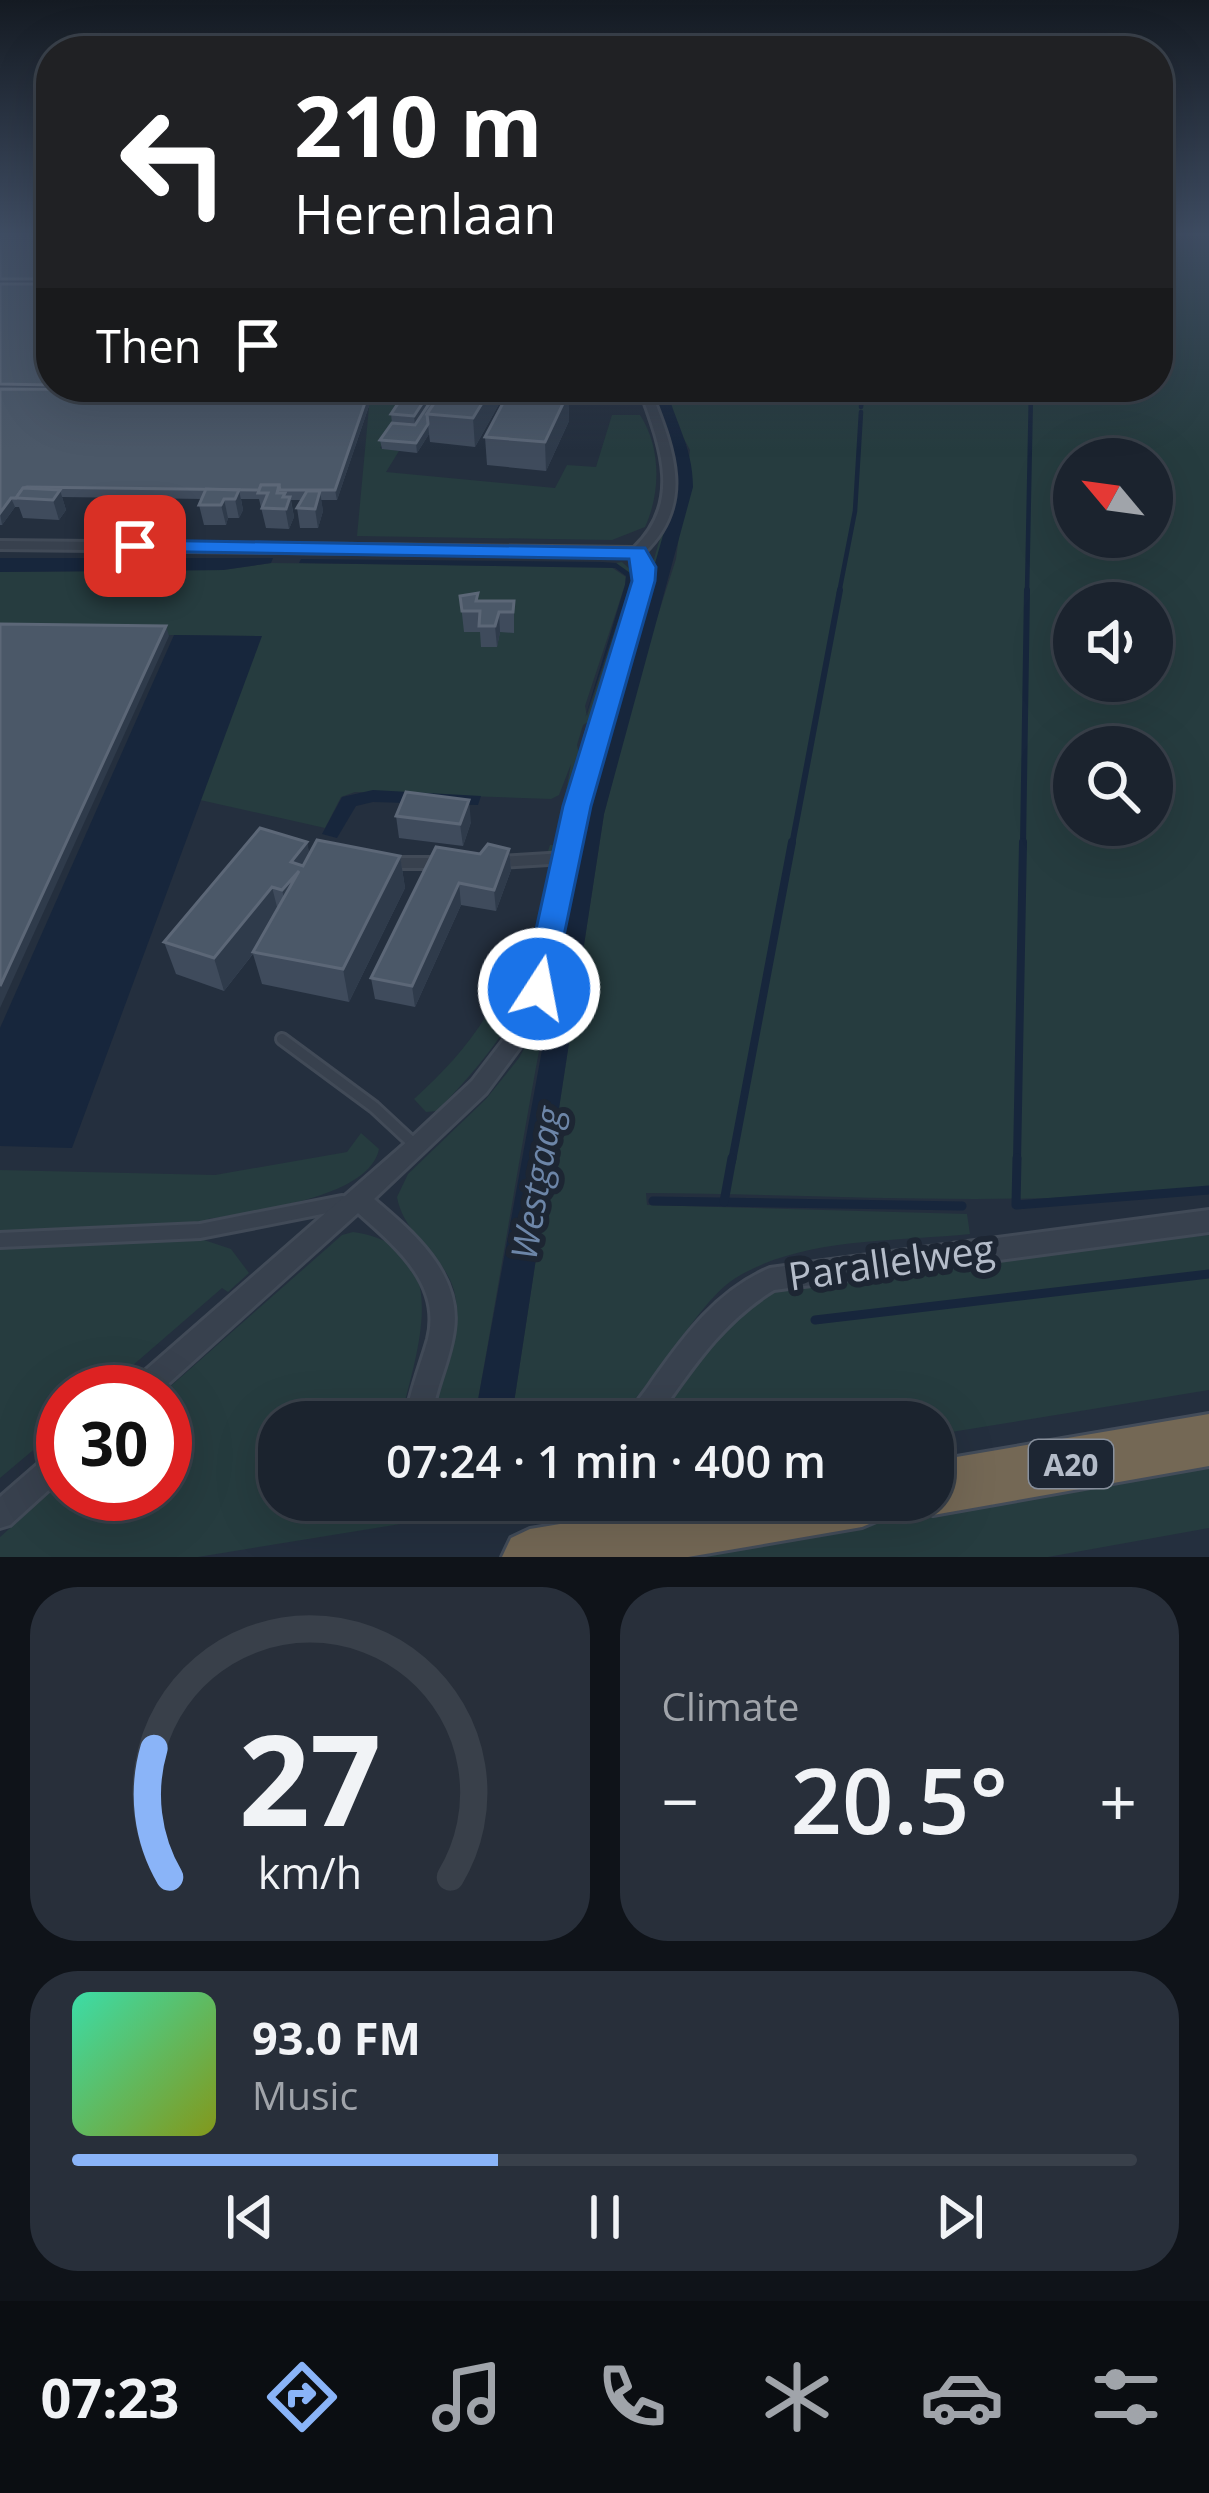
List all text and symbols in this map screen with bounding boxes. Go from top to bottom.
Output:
text: 210 m [294,67,542,182]
icon: left [96,84,252,240]
text: Herenlaan [294,176,556,250]
icon: arrive [225,312,291,378]
text: Then [96,315,201,376]
north arrow [1053,438,1173,558]
map controls [1053,438,1173,846]
pin [84,495,186,597]
icon: arrive [102,513,168,579]
button: sound [1053,582,1173,702]
button: search [1053,726,1173,846]
position arrow [476,926,602,1052]
water label: Westgaag [498,1102,574,1263]
street label: Parallelweg [785,1220,997,1302]
speed limit sign: 30 [36,1365,192,1521]
text: 07:24 · 1 min · 400 m [386,1430,826,1491]
road number: A20 [1029,1440,1113,1488]
text: Climate [662,1679,799,1732]
text: 27 [238,1693,381,1863]
text: 20.5° [790,1738,1008,1860]
text: − [662,1755,699,1845]
text: + [1099,1755,1137,1845]
text: km/h [258,1843,362,1902]
text: 93.0 FM [252,2007,421,2068]
text: Music [252,2068,358,2121]
icon: previous [217,2184,283,2250]
icon: pause [572,2184,638,2250]
icon: next [927,2184,993,2250]
icon: directions [260,2355,344,2439]
icon: music [425,2355,509,2439]
icon: phone [590,2355,674,2439]
icon: climate [755,2355,839,2439]
icon: car [920,2355,1004,2439]
icon: filters [1084,2355,1168,2439]
text: 07:23 [40,2360,179,2434]

